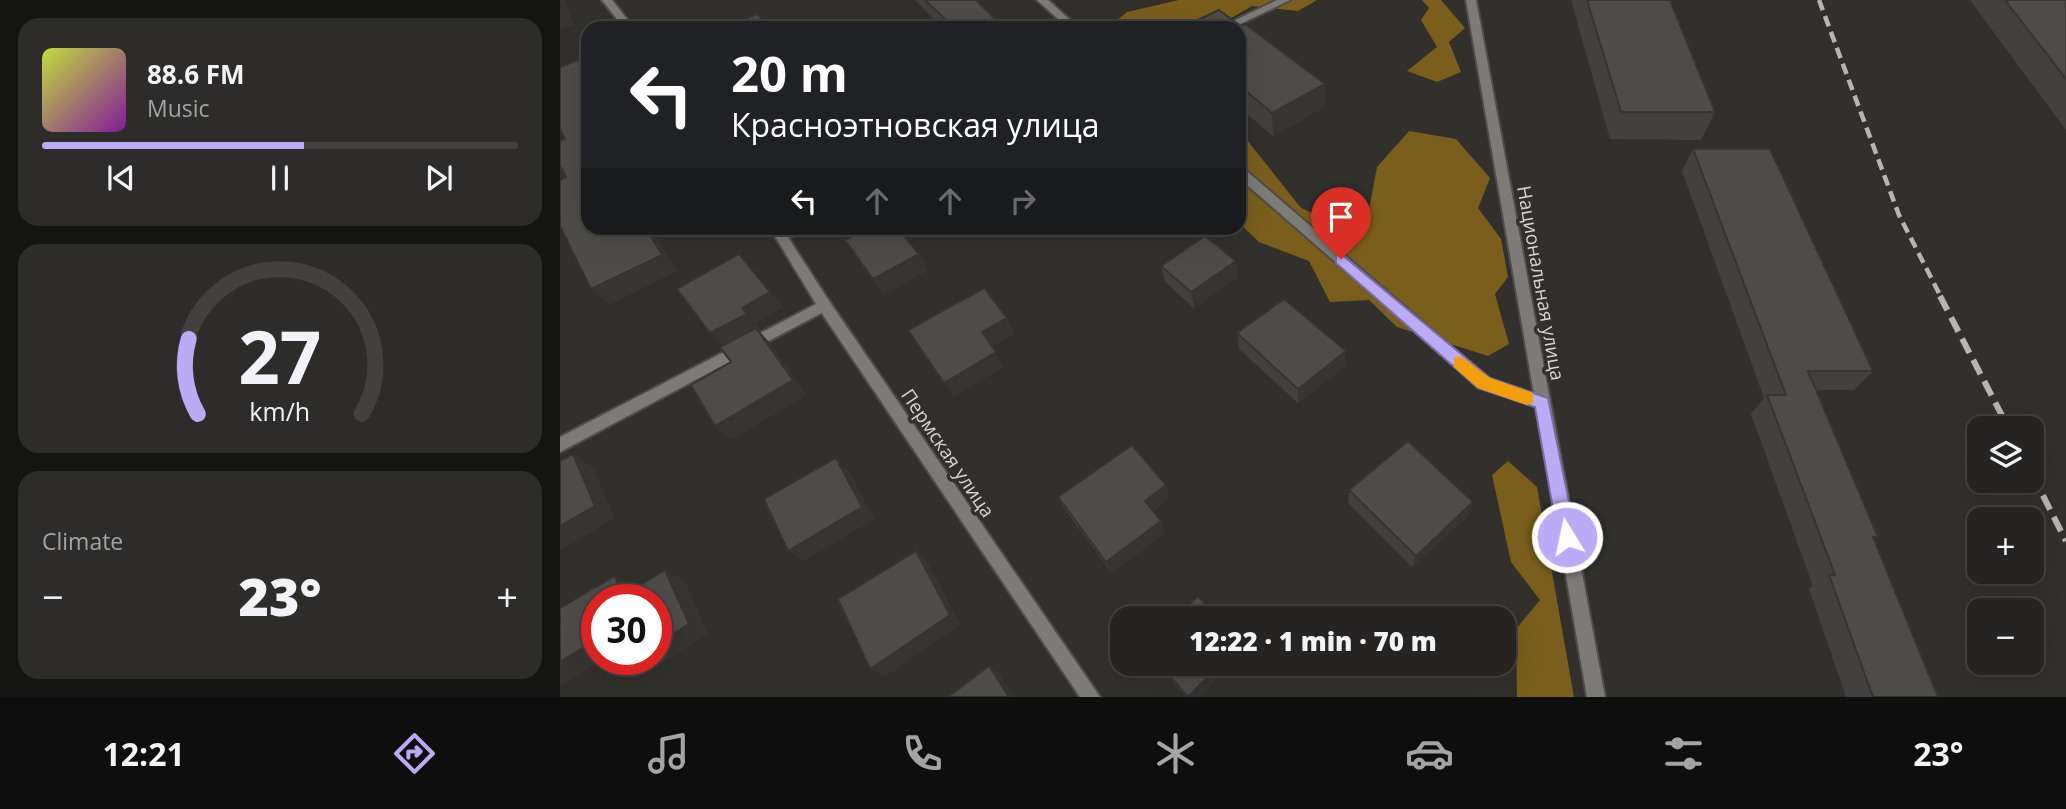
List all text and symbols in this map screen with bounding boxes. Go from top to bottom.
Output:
text: 20 m [731,40,848,106]
icon: left [616,49,707,140]
text: 88.6 FM [147,56,245,92]
text: Music [147,92,210,124]
text: Красноэтновская улица [731,103,1100,146]
icon: previous [102,159,140,197]
icon: pause [261,159,299,197]
icon: next [420,159,458,197]
icon: left [785,182,823,220]
icon: ahead [858,182,896,220]
icon: ahead [931,182,969,220]
icon: right [1004,182,1042,220]
street label: Национальная улица [1511,183,1571,383]
pin [1311,187,1371,259]
icon: arrive [1322,198,1360,236]
text: 27 [238,307,322,406]
street label: Пермская улица [895,384,1001,522]
text: km/h [250,394,310,428]
map controls [1967,416,2044,675]
button: layers [1967,416,2044,493]
position arrow [1530,500,1604,574]
button: + [1967,507,2044,584]
text: Climate [42,525,123,557]
text: 23° [239,560,321,631]
text: − [42,570,64,622]
text: + [496,570,518,622]
speed limit sign: 30 [581,584,672,675]
button: − [1967,598,2044,675]
text: 12:22 · 1 min · 70 m [1189,623,1437,659]
icon: directions [390,729,439,778]
icon: music [644,729,693,778]
icon: phone [898,729,947,778]
icon: climate [1151,729,1200,778]
icon: car [1405,729,1454,778]
icon: filters [1659,729,1708,778]
text: 12:21 [102,732,185,775]
text: 23° [1913,732,1964,775]

